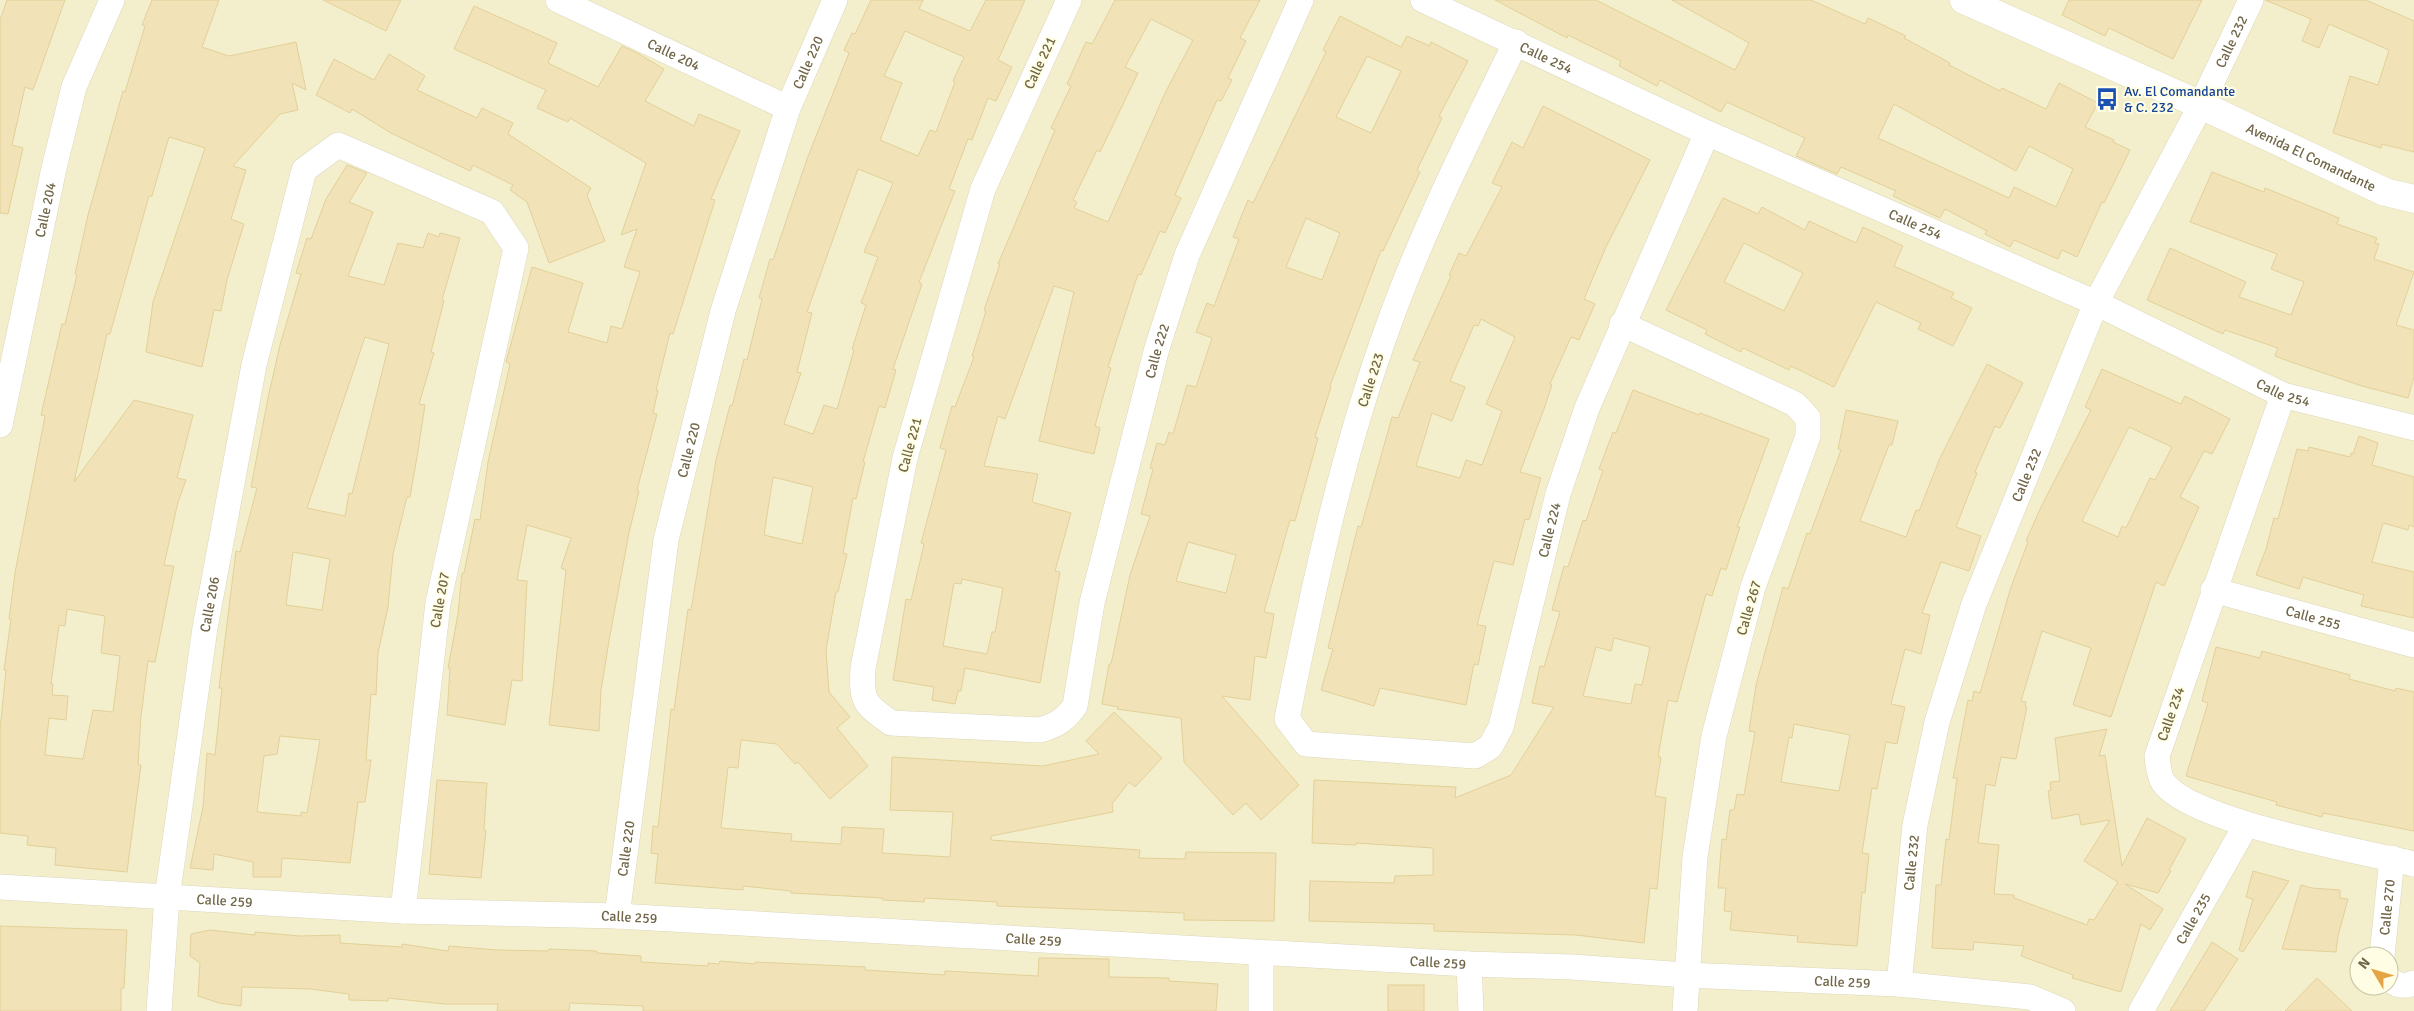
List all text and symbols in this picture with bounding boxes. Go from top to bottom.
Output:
street label: Calle 232 [2211,12,2251,71]
street label: Calle 220 [789,33,827,92]
street label: Calle 221 [1020,34,1060,92]
street label: Calle 204 [645,35,703,74]
street label: Calle 254 [1517,38,1576,77]
place label: Av. El Comandante & C. 232 [2124,83,2235,116]
bus stop icon: Av. El Comandante & C. 232 [2094,86,2120,112]
street label: Avenida El Comandante [2244,119,2379,195]
street label: Calle 204 [31,180,59,239]
street label: Calle 254 [1886,205,1945,243]
street label: Calle 222 [1141,321,1173,380]
street label: Calle 223 [1354,351,1388,409]
street label: Calle 254 [2254,375,2312,410]
street label: Calle 221 [895,416,925,474]
street label: Calle 220 [673,421,703,479]
street label: Calle 232 [2008,446,2045,504]
street label: Calle 224 [1534,500,1564,559]
street label: Calle 207 [427,571,453,629]
street label: Calle 206 [196,575,223,634]
street label: Calle 267 [1733,579,1765,637]
street label: Calle 255 [2284,602,2343,633]
street label: Calle 234 [2154,684,2188,743]
street label: Calle 220 [614,820,638,878]
street label: Calle 232 [1900,834,1922,891]
street label: Calle 270 [2376,878,2398,936]
street label: Calle 259 [196,890,253,911]
street label: Calle 235 [2172,890,2214,947]
street label: Calle 259 [601,907,658,927]
street label: Calle 259 [1005,929,1062,950]
north arrow [2349,946,2399,996]
street label: Calle 259 [1409,952,1466,972]
text: N [2354,954,2374,972]
street label: Calle 259 [1814,972,1871,991]

